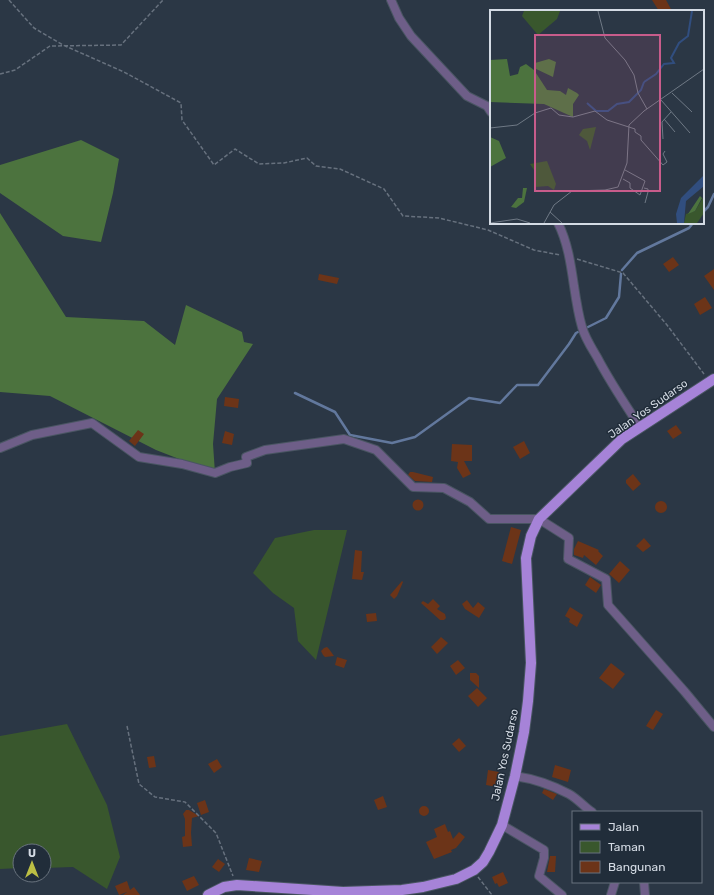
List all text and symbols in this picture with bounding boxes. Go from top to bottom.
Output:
inset map [490,10,704,224]
street label: Jalan Yos Sudarso [606,377,690,441]
street label: Jalan Yos Sudarso [489,708,521,802]
legend [572,811,702,883]
text: Jalan [608,820,639,834]
text: Taman [608,840,645,854]
north arrow [12,843,52,883]
text: U [28,847,36,860]
text: Bangunan [608,860,665,874]

